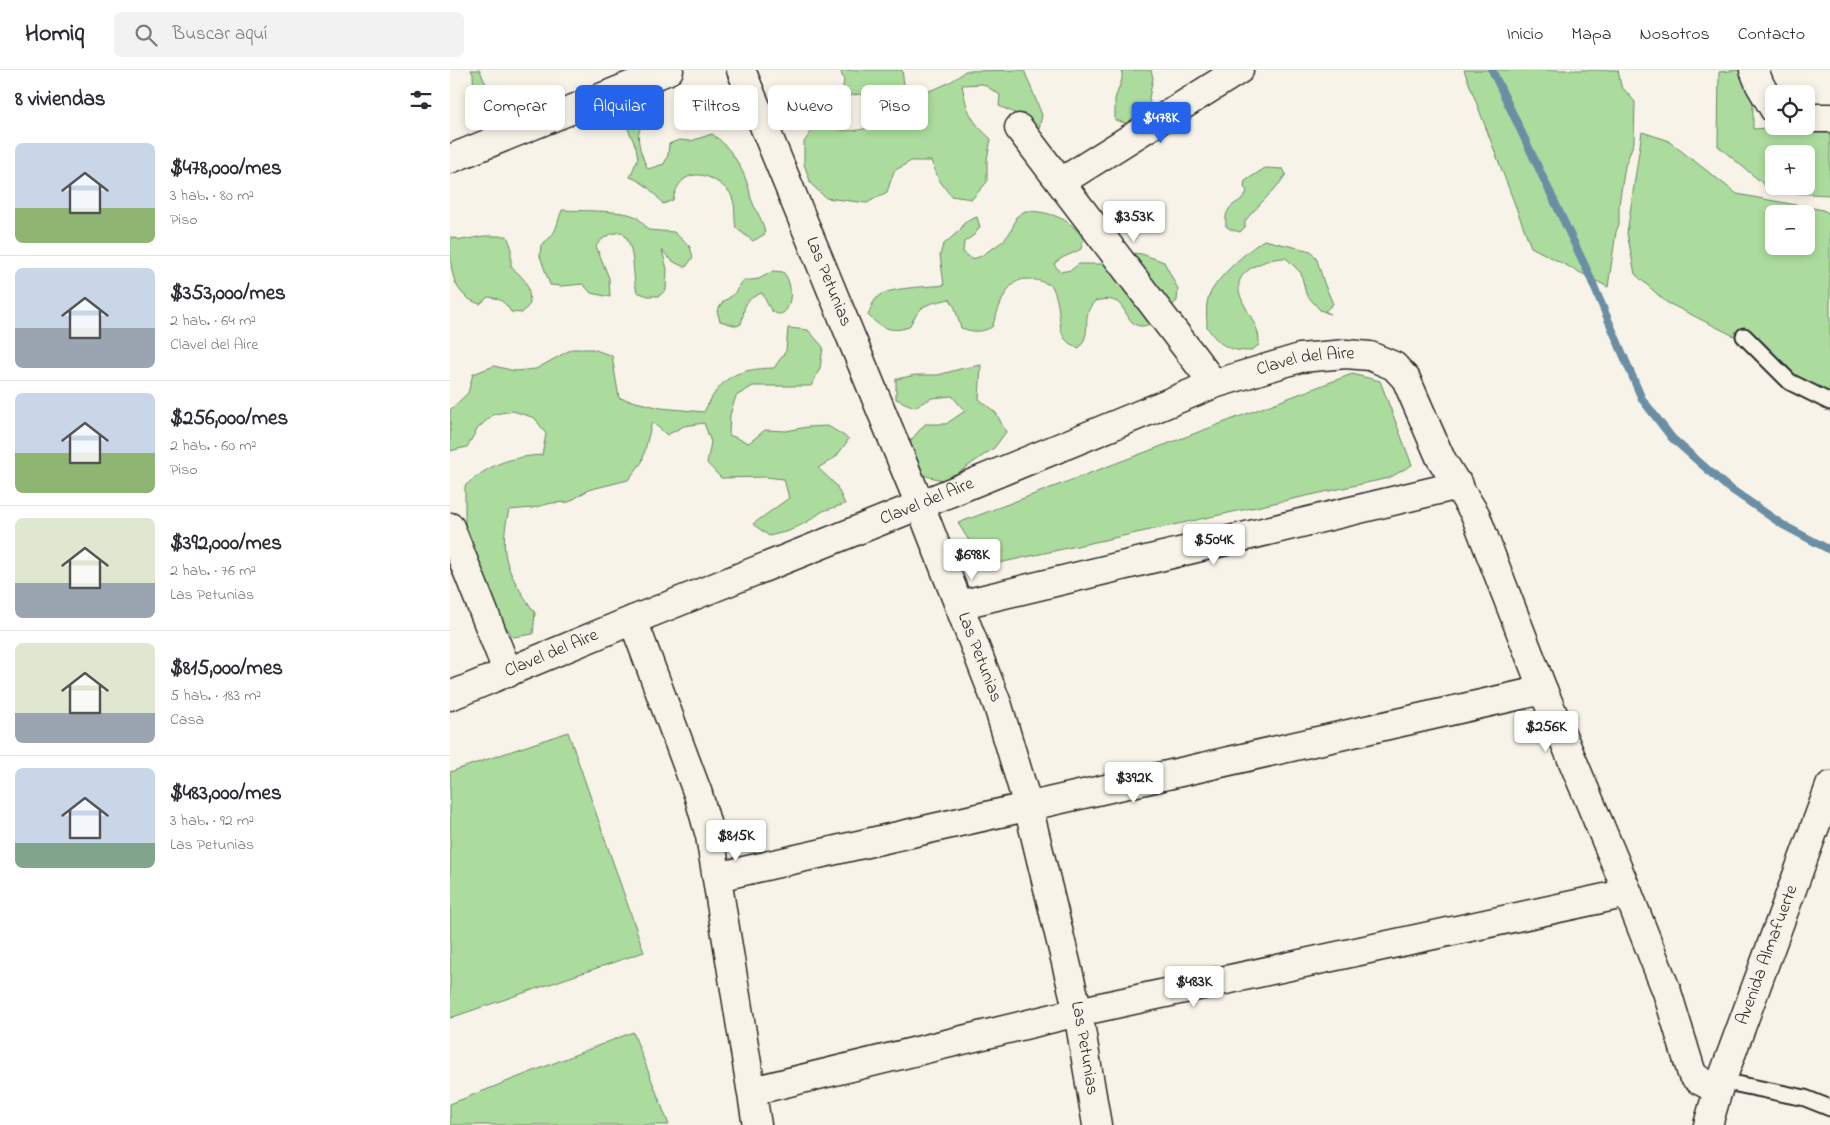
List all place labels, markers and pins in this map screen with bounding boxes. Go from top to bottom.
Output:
pin: $478K [1126,102,1196,144]
pin: $353K [1099,200,1169,243]
pin: $504K [1179,524,1249,566]
pin: $698K [937,538,1007,581]
pin: $256K [1511,710,1581,753]
pin: $392K [1099,762,1169,804]
pin: $815K [701,820,771,862]
pin: $483K [1159,966,1229,1008]

